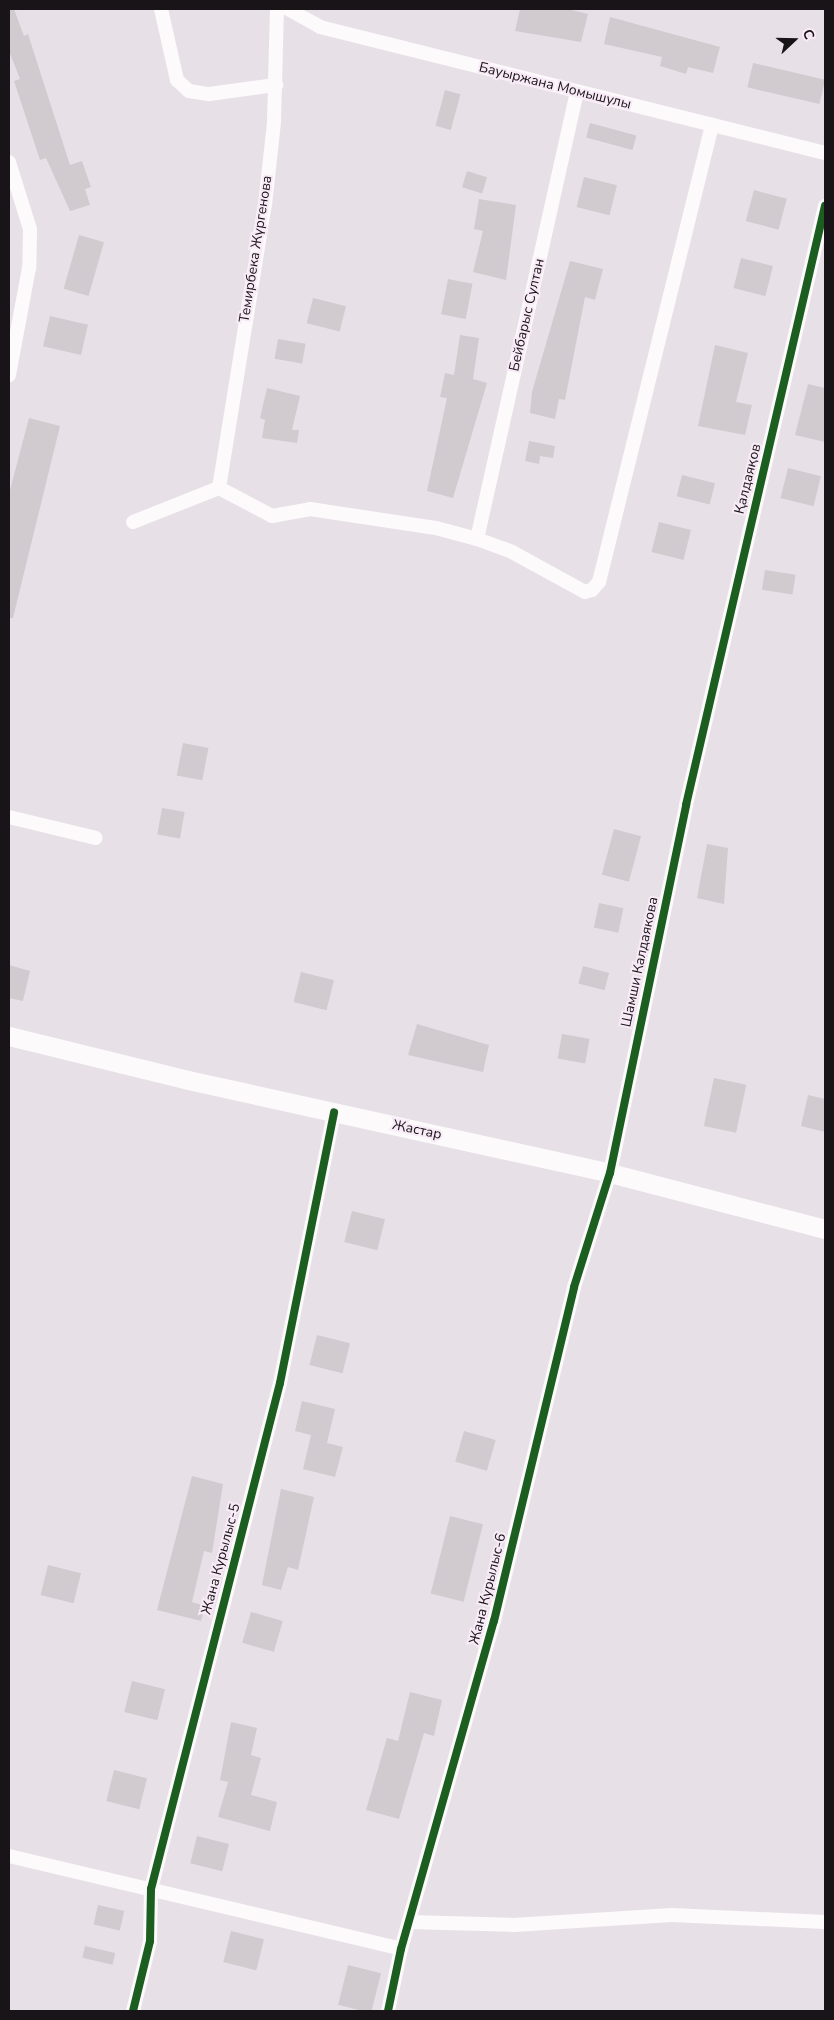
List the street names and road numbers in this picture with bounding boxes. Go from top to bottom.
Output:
street label: Бауыржана Момышулы [477,59,633,113]
street label: Темирбека Жүргенова [236,174,276,324]
street label: Бейбарыс Султан [506,257,548,373]
street label: Қалдаяқов [731,442,765,516]
street label: Шамши Калдаякова [618,895,662,1029]
street label: Жастар [391,1117,443,1143]
street label: Жана Курылыс-5 [198,1502,244,1616]
street label: Жана Курылыс-6 [466,1532,510,1646]

